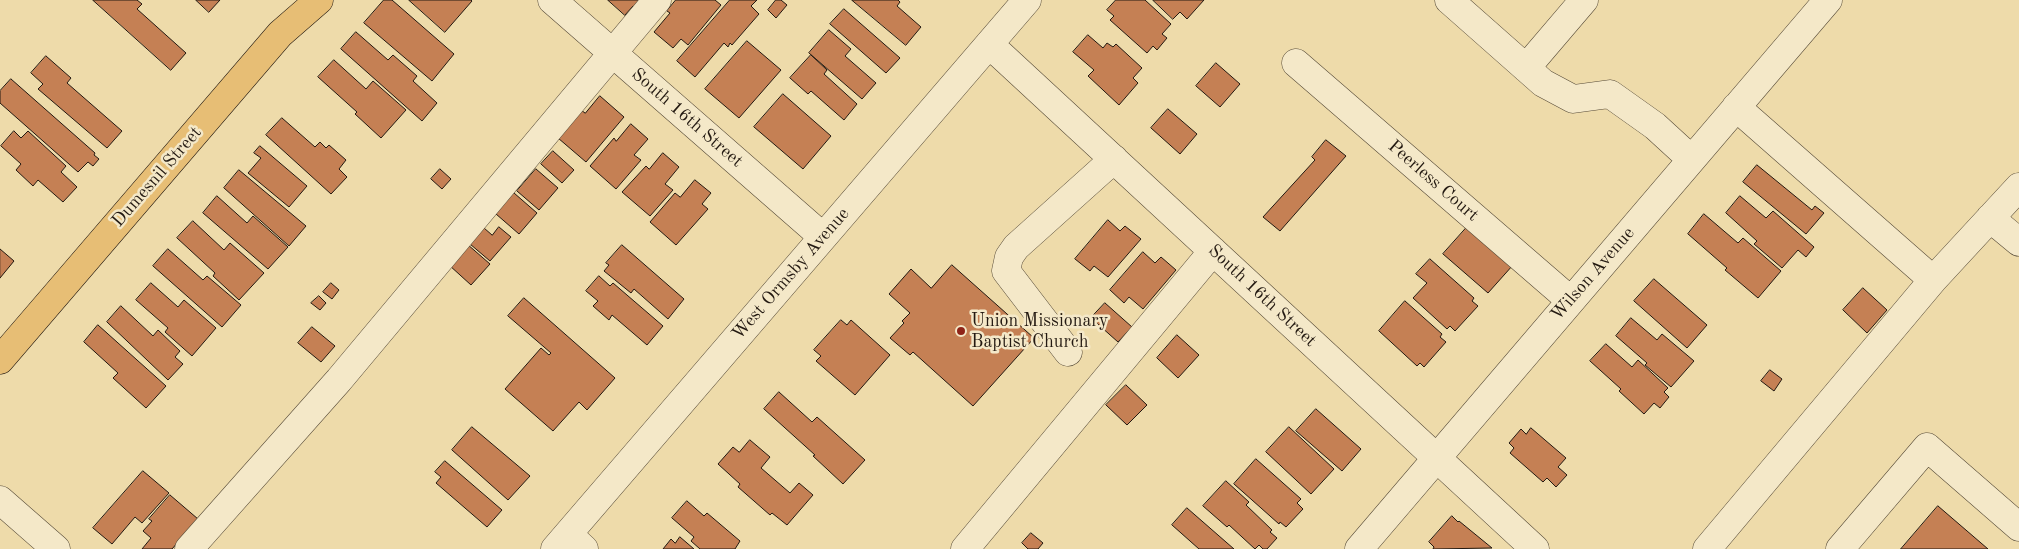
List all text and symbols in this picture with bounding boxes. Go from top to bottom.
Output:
street label: South 16th Street [627,64,747,172]
street label: Dumesnil Street [107,122,207,232]
street label: Peerless Court [1383,136,1483,226]
street label: West Ormsby Avenue [728,204,854,344]
street label: Wilson Avenue [1547,223,1639,325]
street label: South 16th Street [1203,240,1321,352]
place label: Union Missionary Baptist Church [971,310,1108,352]
marker: Union Missionary Baptist Church [955,325,967,337]

